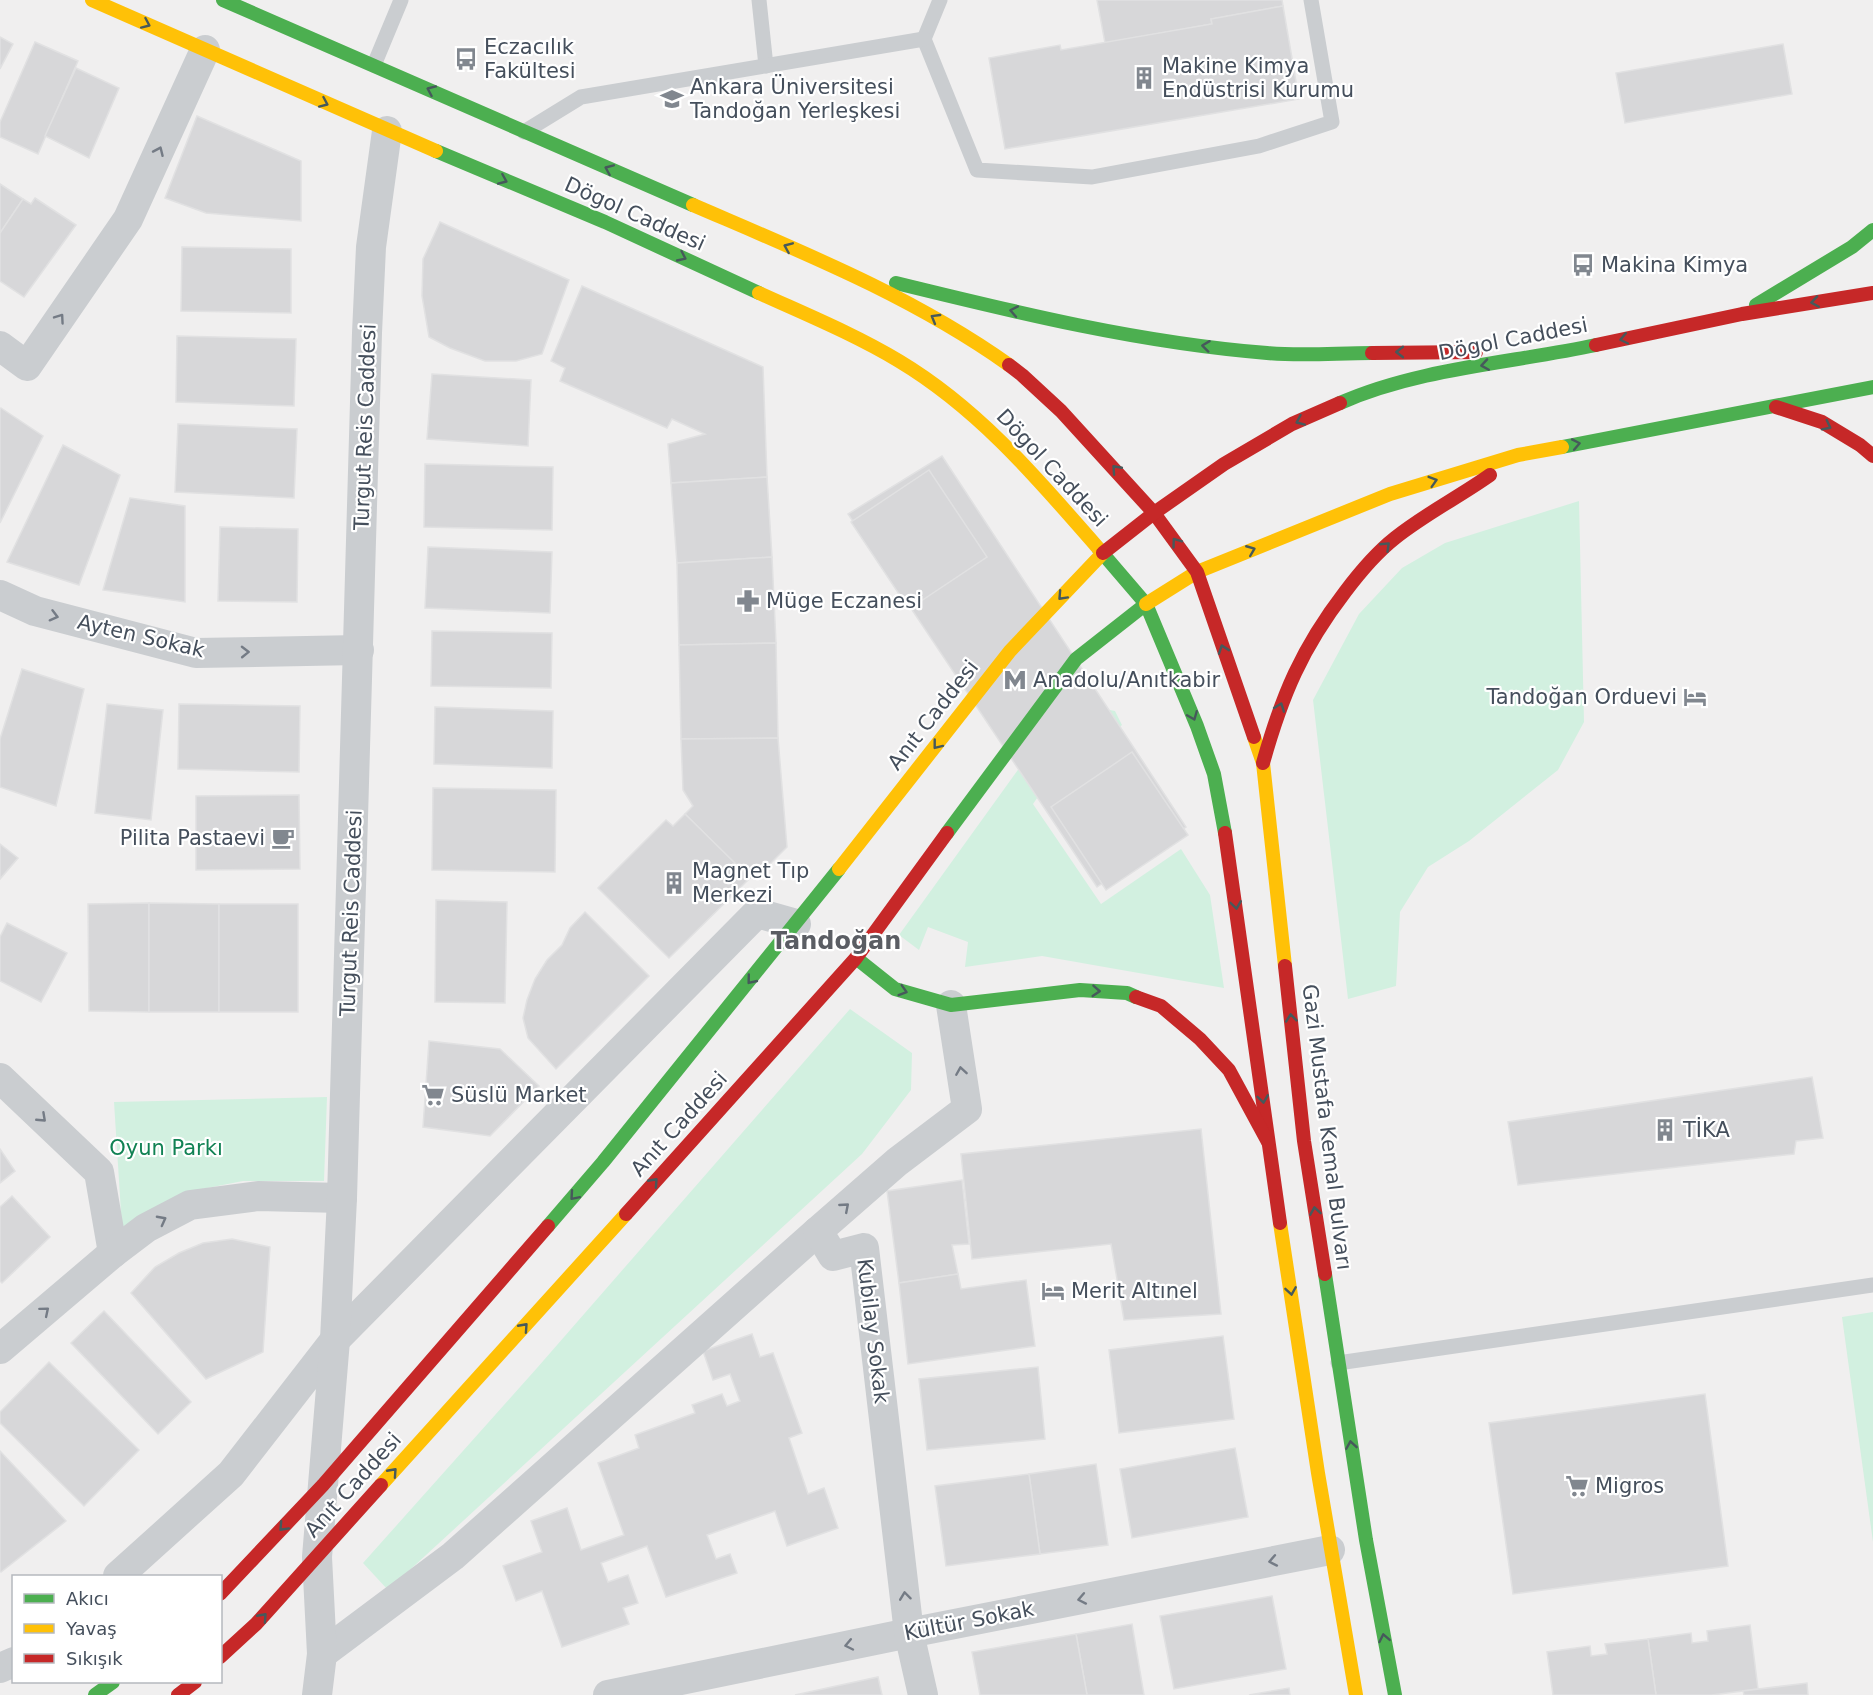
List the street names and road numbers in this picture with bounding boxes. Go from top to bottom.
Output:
street label: Dögol Caddesi [561,172,709,256]
street label: Dögol Caddesi [1436,313,1590,365]
street label: Turgut Reis Caddesi [349,323,381,532]
street label: Dögol Caddesi [992,404,1112,532]
street label: Ayten Sokak [75,610,208,662]
street label: Anıt Caddesi [883,655,983,775]
street label: Turgut Reis Caddesi [335,809,367,1018]
street label: Gazi Mustafa Kemal Bulvarı [1298,983,1356,1271]
street label: Anıt Caddesi [626,1067,732,1181]
street label: Kubilay Sokak [852,1257,894,1406]
street label: Anıt Caddesi [300,1428,406,1542]
street label: Kültür Sokak [902,1596,1037,1645]

